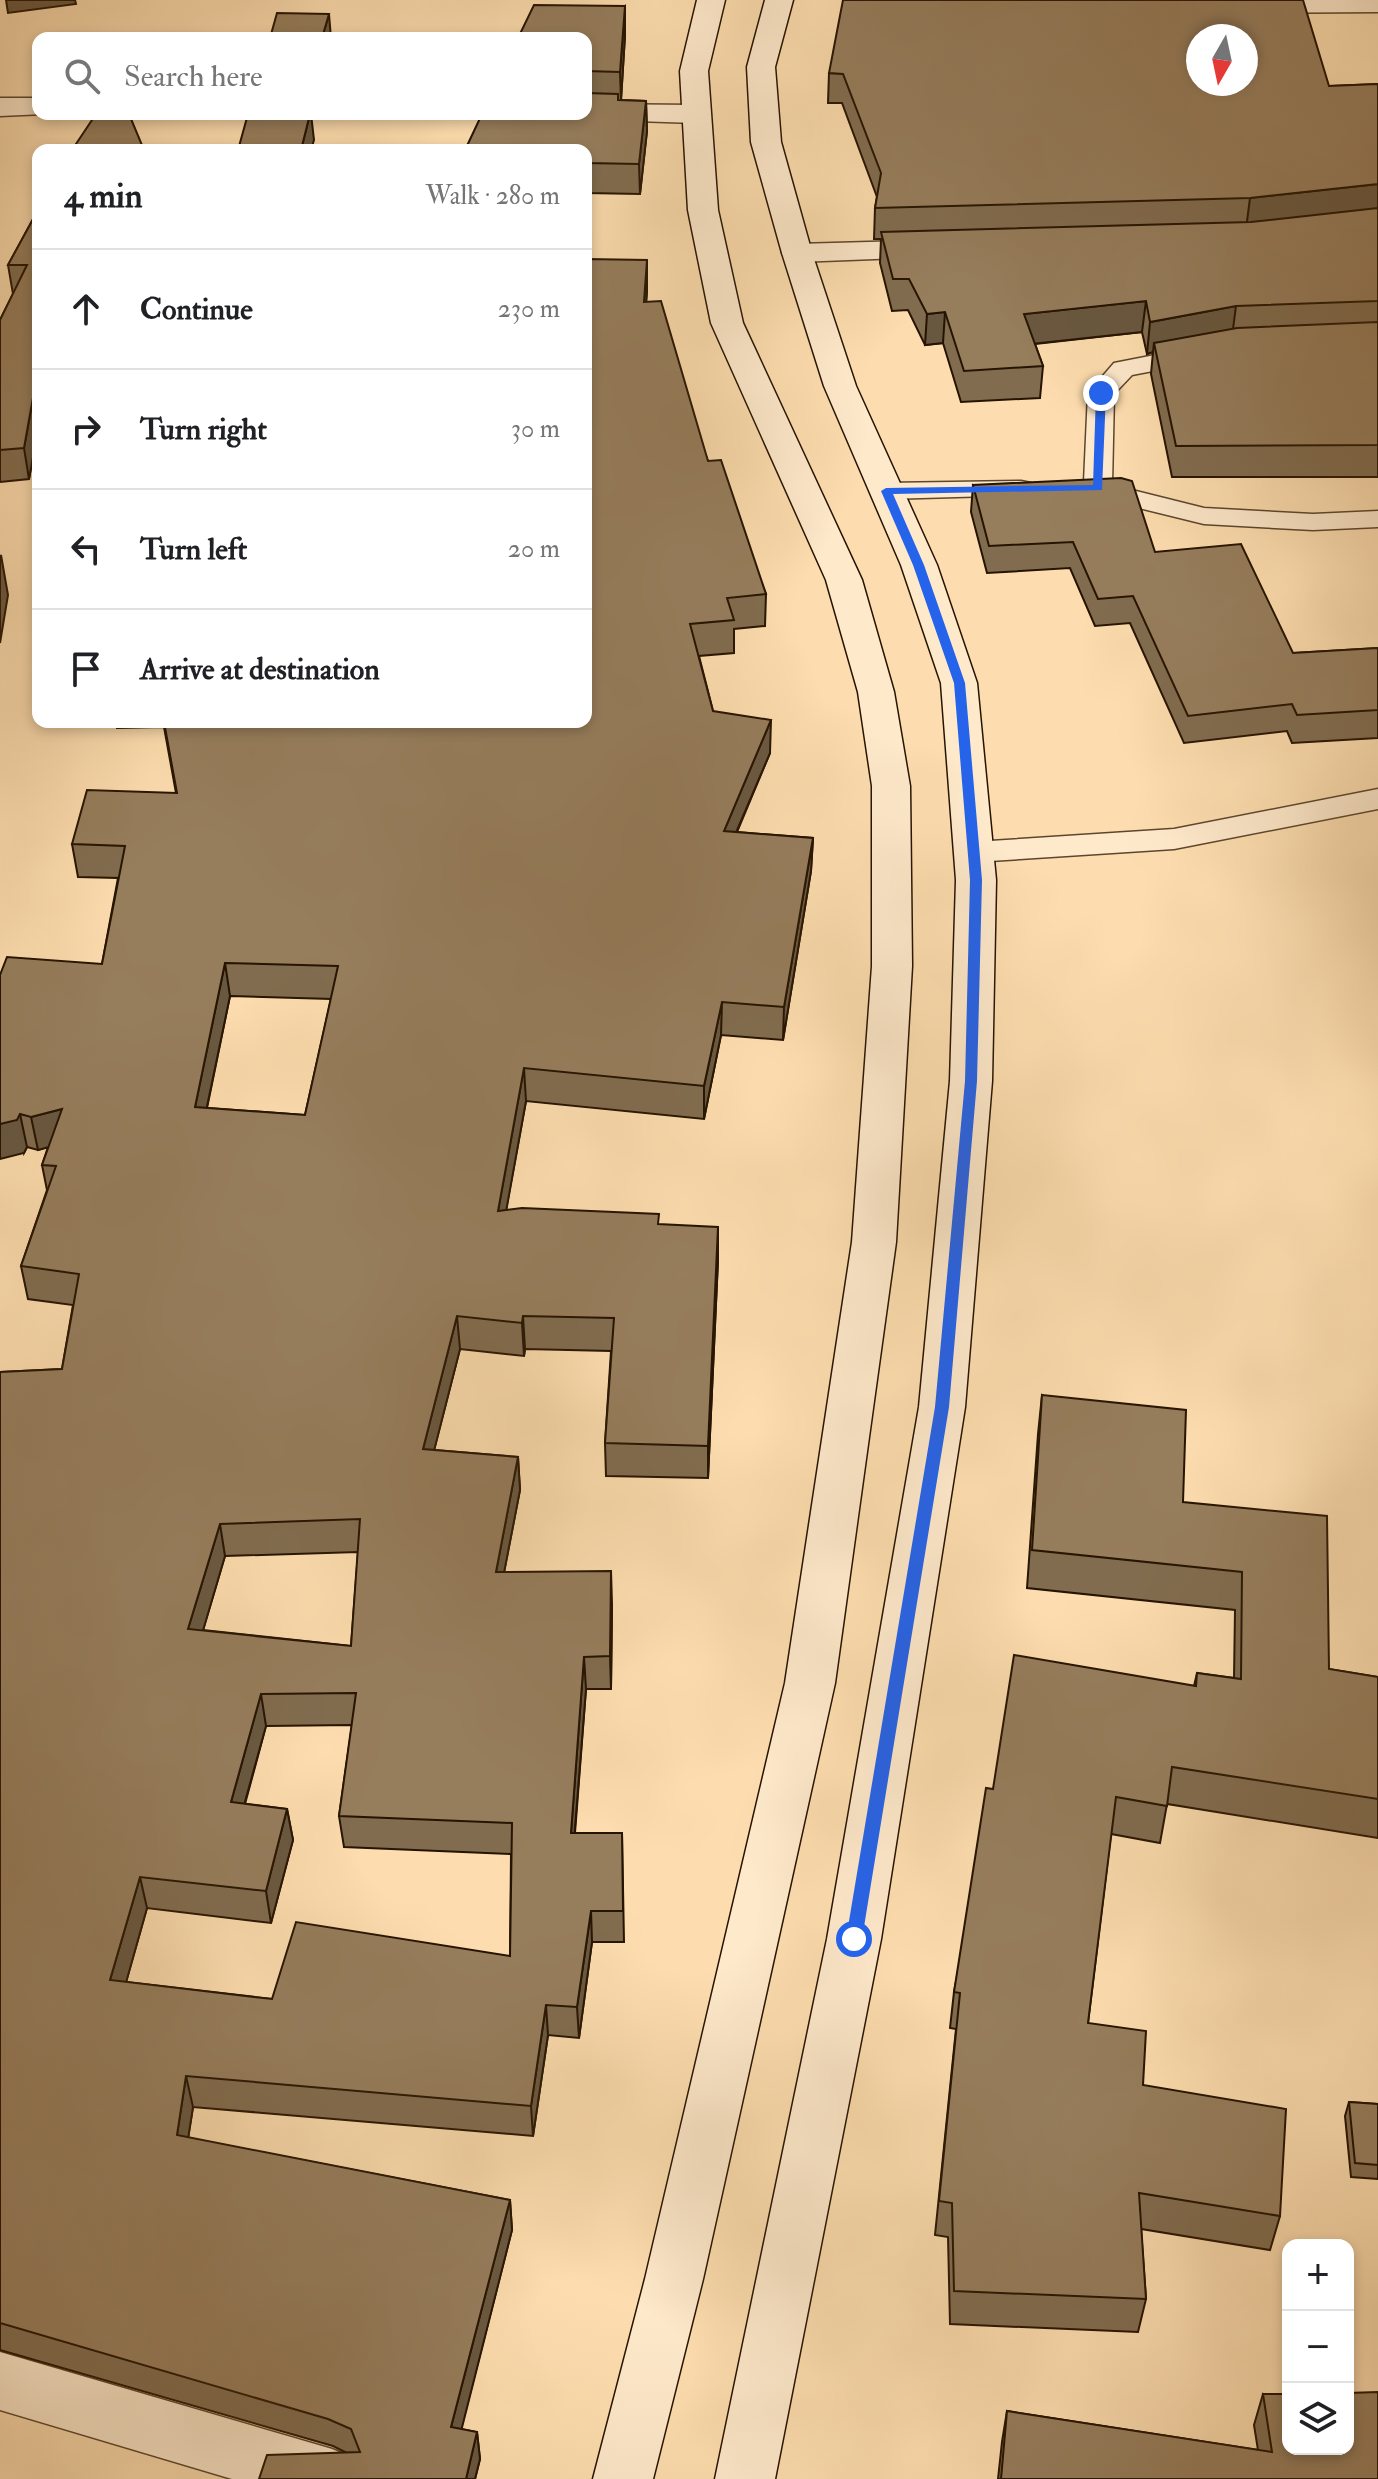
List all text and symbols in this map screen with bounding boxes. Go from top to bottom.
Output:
north arrow [1186,24,1258,96]
search box [32,32,592,120]
icon: search [60,54,104,98]
text: Search here [124,58,263,95]
text: 4 min [64,175,142,218]
text: Walk · 280 m [426,180,560,212]
icon: ahead [64,287,108,331]
text: Continue [140,291,253,328]
text: 230 m [498,293,560,325]
route end [1083,375,1119,411]
icon: right [64,407,108,451]
text: Turn right [140,411,267,448]
text: 30 m [511,413,560,445]
icon: left [64,527,108,571]
text: Turn left [140,531,247,568]
text: 20 m [508,533,560,565]
icon: arrive [64,647,108,691]
text: Arrive at destination [140,651,380,688]
route start [836,1921,872,1957]
map controls [1282,2239,1354,2455]
button: + [1282,2239,1354,2311]
button: − [1282,2311,1354,2383]
button: layers [1282,2383,1354,2455]

